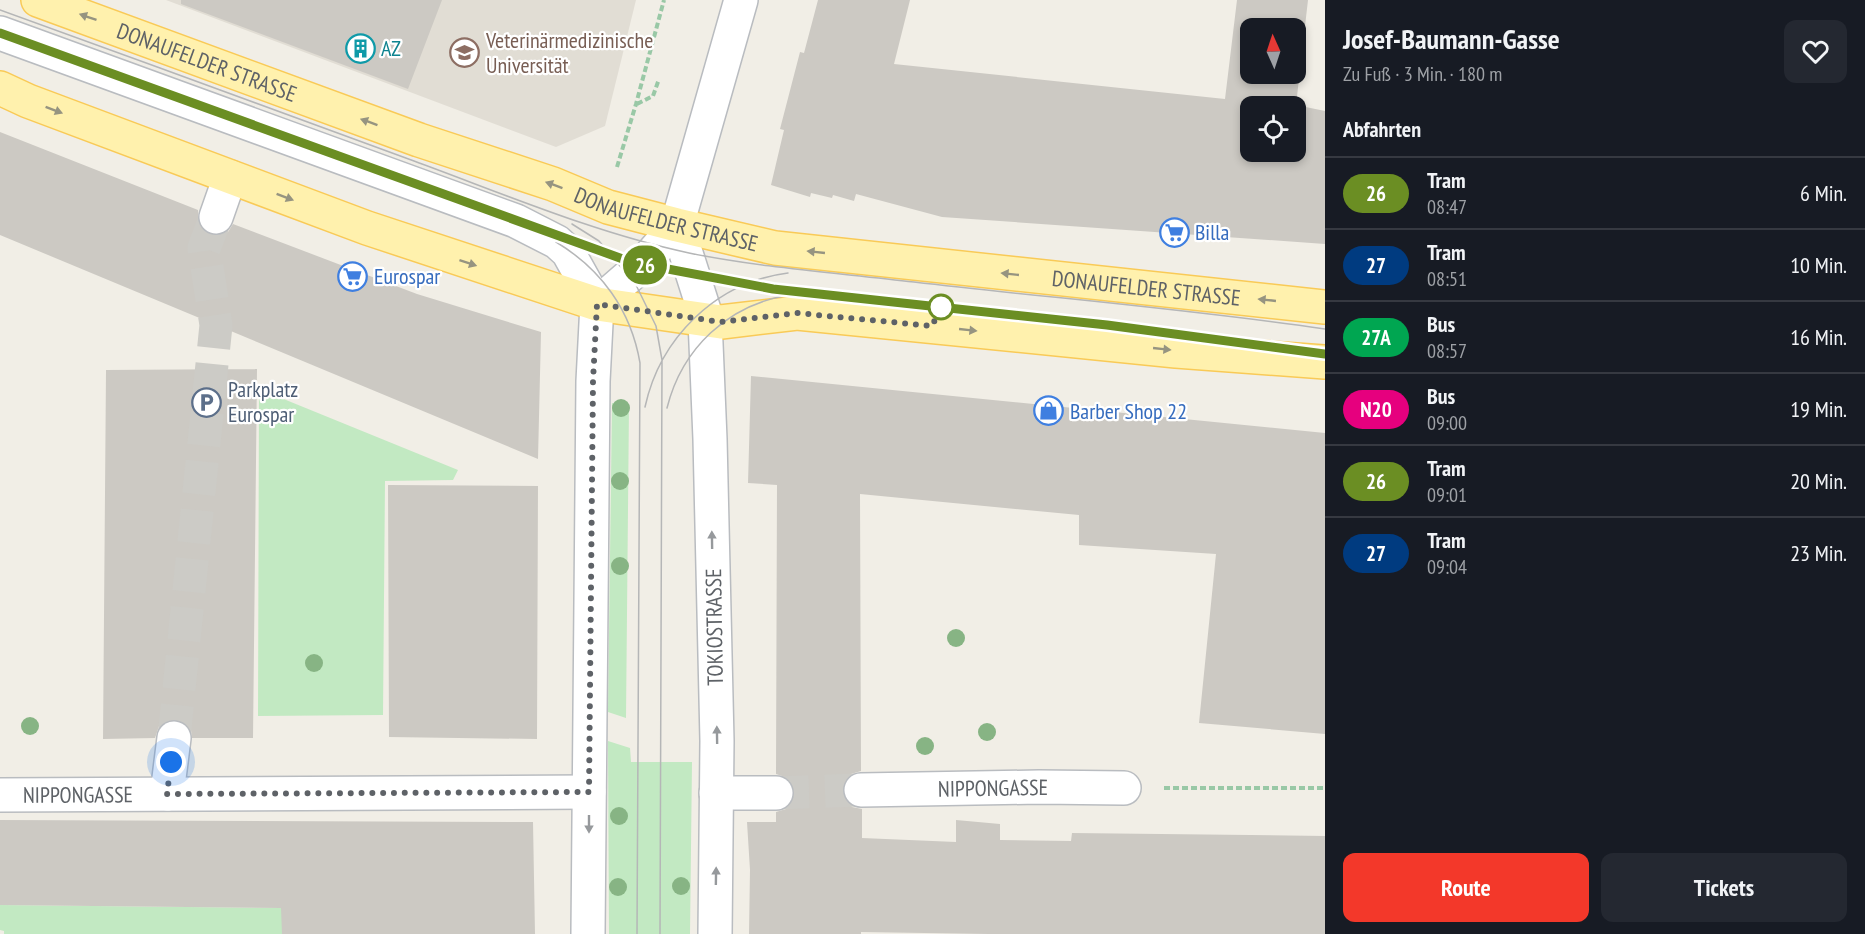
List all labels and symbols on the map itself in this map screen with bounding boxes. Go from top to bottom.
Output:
one-way arrow [79,12,97,22]
street label: DONAUFELDER STRASSE [113,16,301,108]
north arrow [1240,18,1306,84]
place label: Veterinärmedizinische Universität [485,26,653,79]
building icon: AZ [344,32,376,64]
place label: AZ [381,34,401,62]
school or university icon: Veterinärmedizinische Universität [449,37,481,69]
one-way arrow [45,106,63,116]
one-way arrow [360,117,378,126]
one-way arrow [544,179,562,189]
street label: DONAUFELDER STRASSE [570,180,761,258]
one-way arrow [276,192,294,202]
supermarket icon: Billa [1158,216,1190,248]
place label: Billa [1195,218,1229,246]
line badge: 26 [618,246,672,284]
one-way arrow [807,247,826,257]
one-way arrow [459,258,477,268]
supermarket icon: Eurospar [337,260,369,292]
place label: Eurospar [374,262,440,290]
street label: DONAUFELDER STRASSE [1051,264,1242,312]
one-way arrow [1001,269,1020,278]
unlabelled marker [928,294,954,320]
one-way arrow [1257,295,1276,305]
one-way arrow [959,325,978,335]
one-way arrow [1153,344,1172,354]
place label: Parkplatz Eurospar [228,375,298,428]
parking icon: Parkplatz Eurospar [191,386,223,418]
shop icon: Barber Shop 22 [1033,395,1065,427]
place label: Barber Shop 22 [1070,397,1187,425]
one-way arrow [708,530,717,549]
street label: TOKIOSTRASSE [699,568,729,686]
one-way arrow [712,725,721,744]
your location [156,747,186,777]
street label: NIPPONGASSE [938,773,1048,803]
street label: NIPPONGASSE [23,780,133,809]
one-way arrow [584,815,594,834]
one-way arrow [711,866,720,885]

